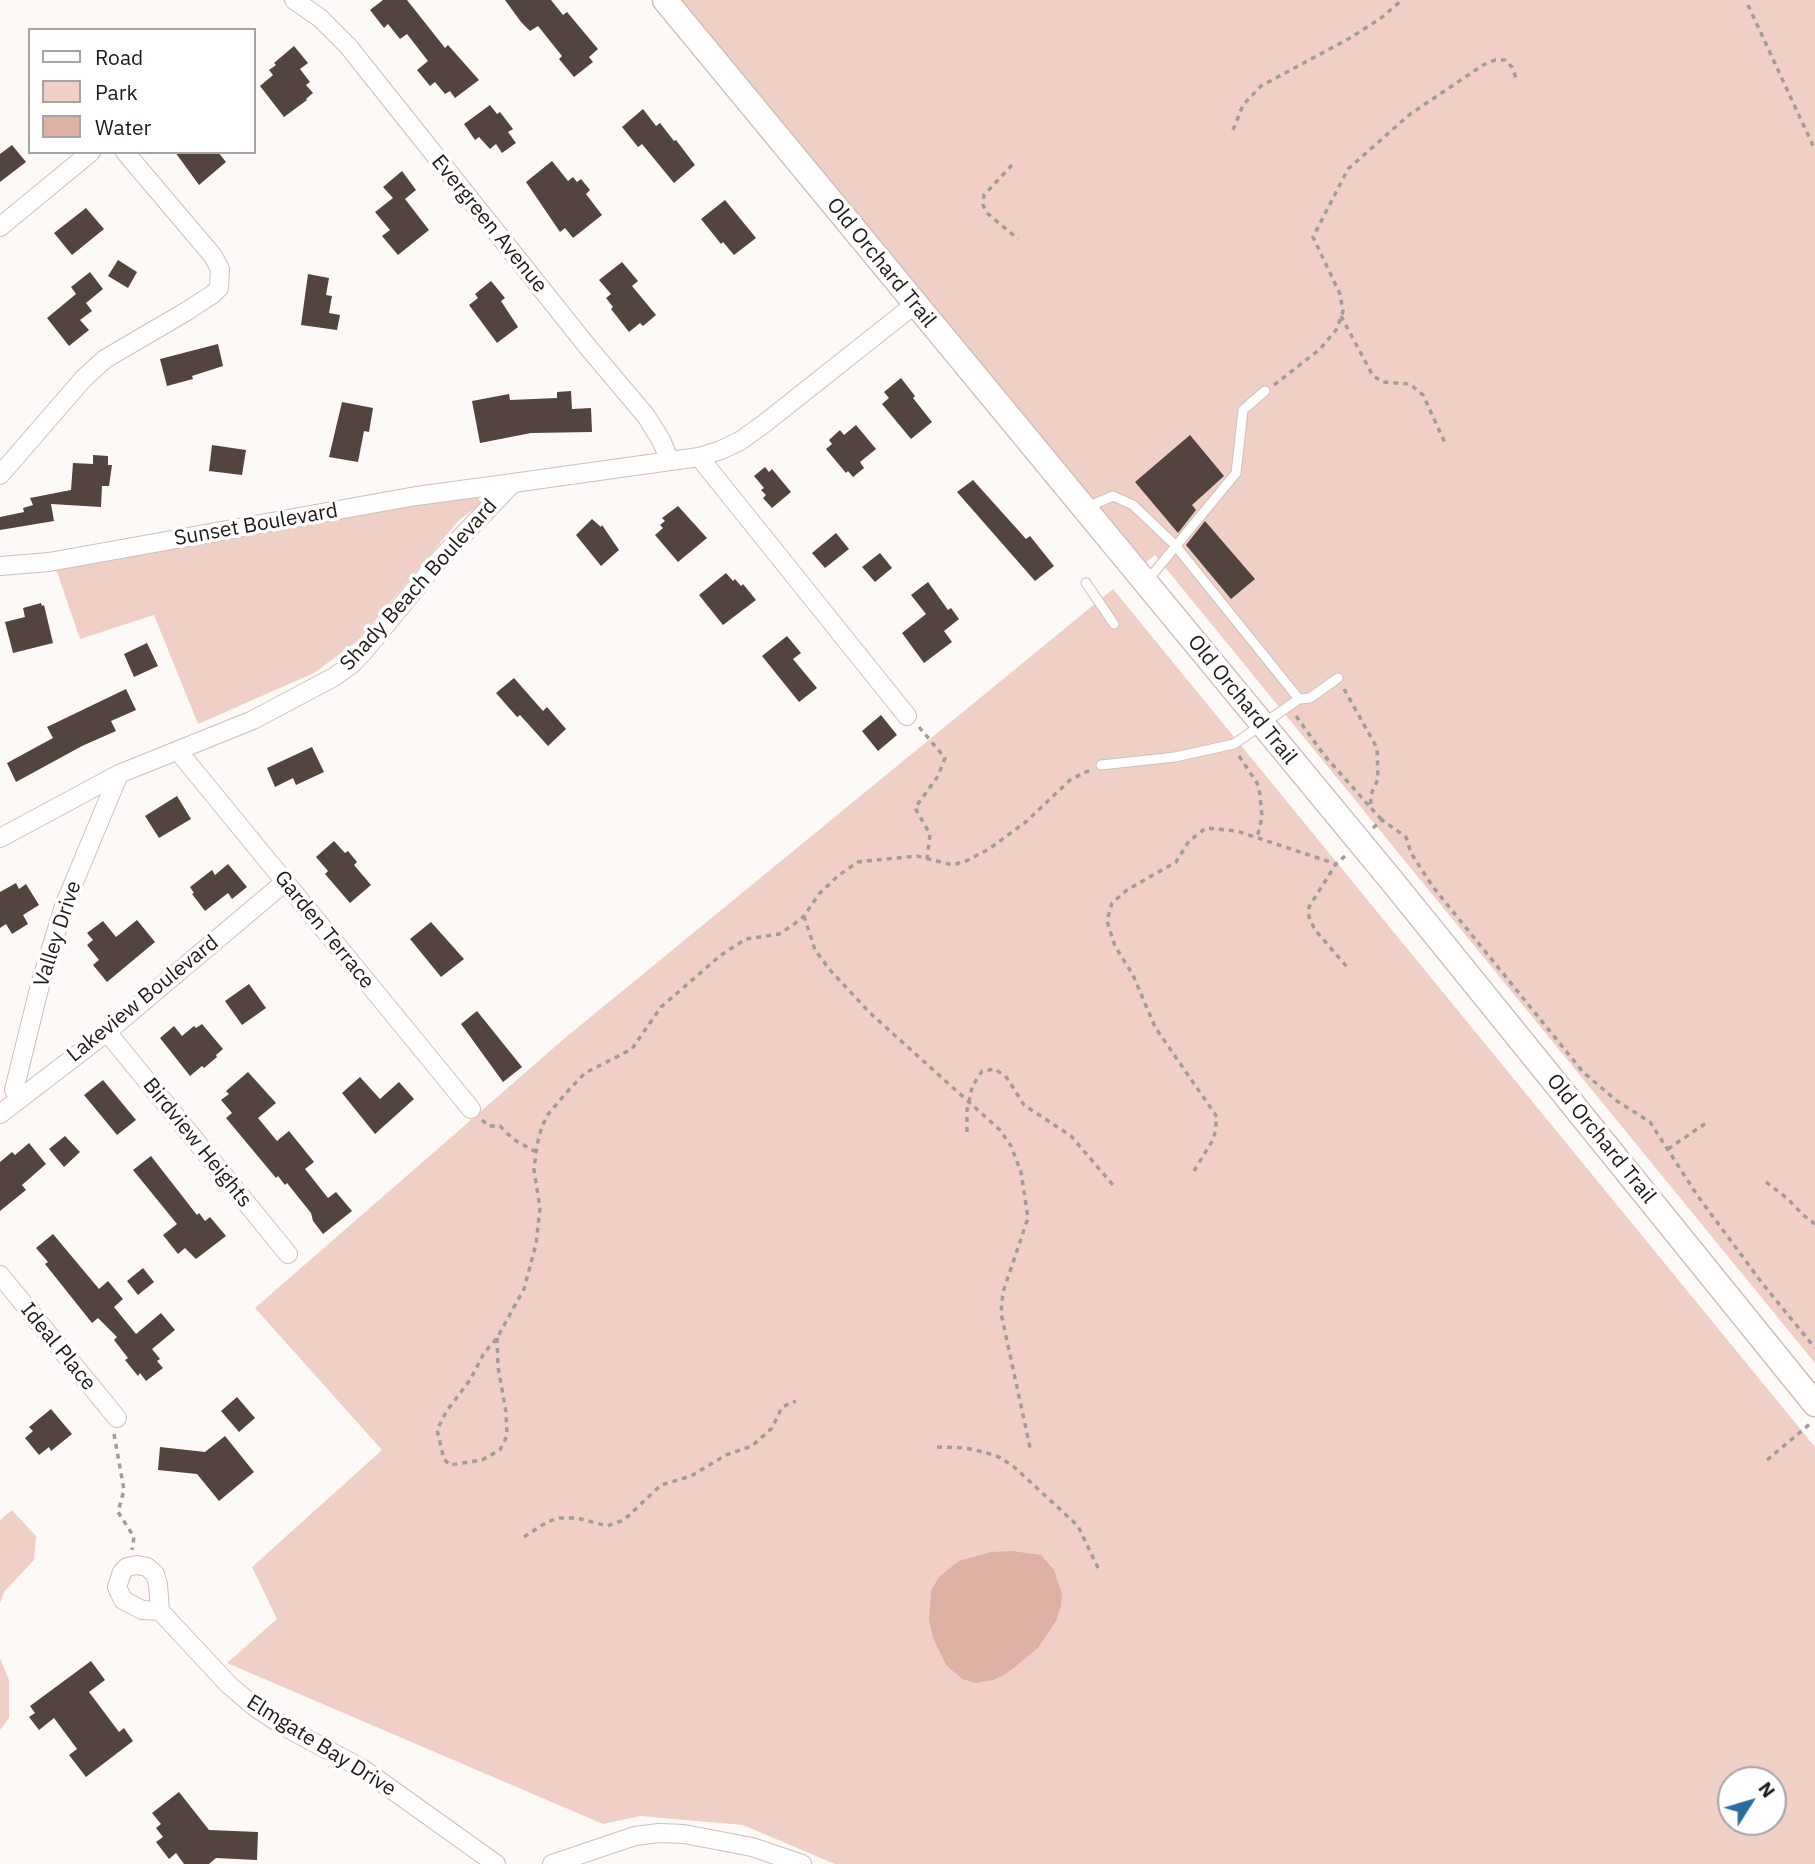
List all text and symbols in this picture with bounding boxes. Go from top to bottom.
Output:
legend [28,28,256,154]
text: Road [95,43,143,71]
text: Park [95,78,138,106]
text: Water [95,113,151,141]
street label: Evergreen Avenue [426,150,552,298]
street label: Old Orchard Trail [821,193,941,333]
street label: Shady Beach Boulevard [335,494,503,676]
street label: Sunset Boulevard [172,498,340,552]
street label: Old Orchard Trail [1182,630,1302,770]
street label: Garden Terrace [269,866,379,994]
street label: Valley Drive [29,878,87,990]
street label: Lakeview Boulevard [62,930,224,1068]
street label: Old Orchard Trail [1541,1069,1661,1209]
street label: Birdview Heights [137,1073,257,1213]
street label: Ideal Place [15,1298,101,1396]
street label: Elmgate Bay Drive [242,1690,400,1802]
north arrow [1717,1766,1787,1836]
text: N [1753,1777,1781,1802]

